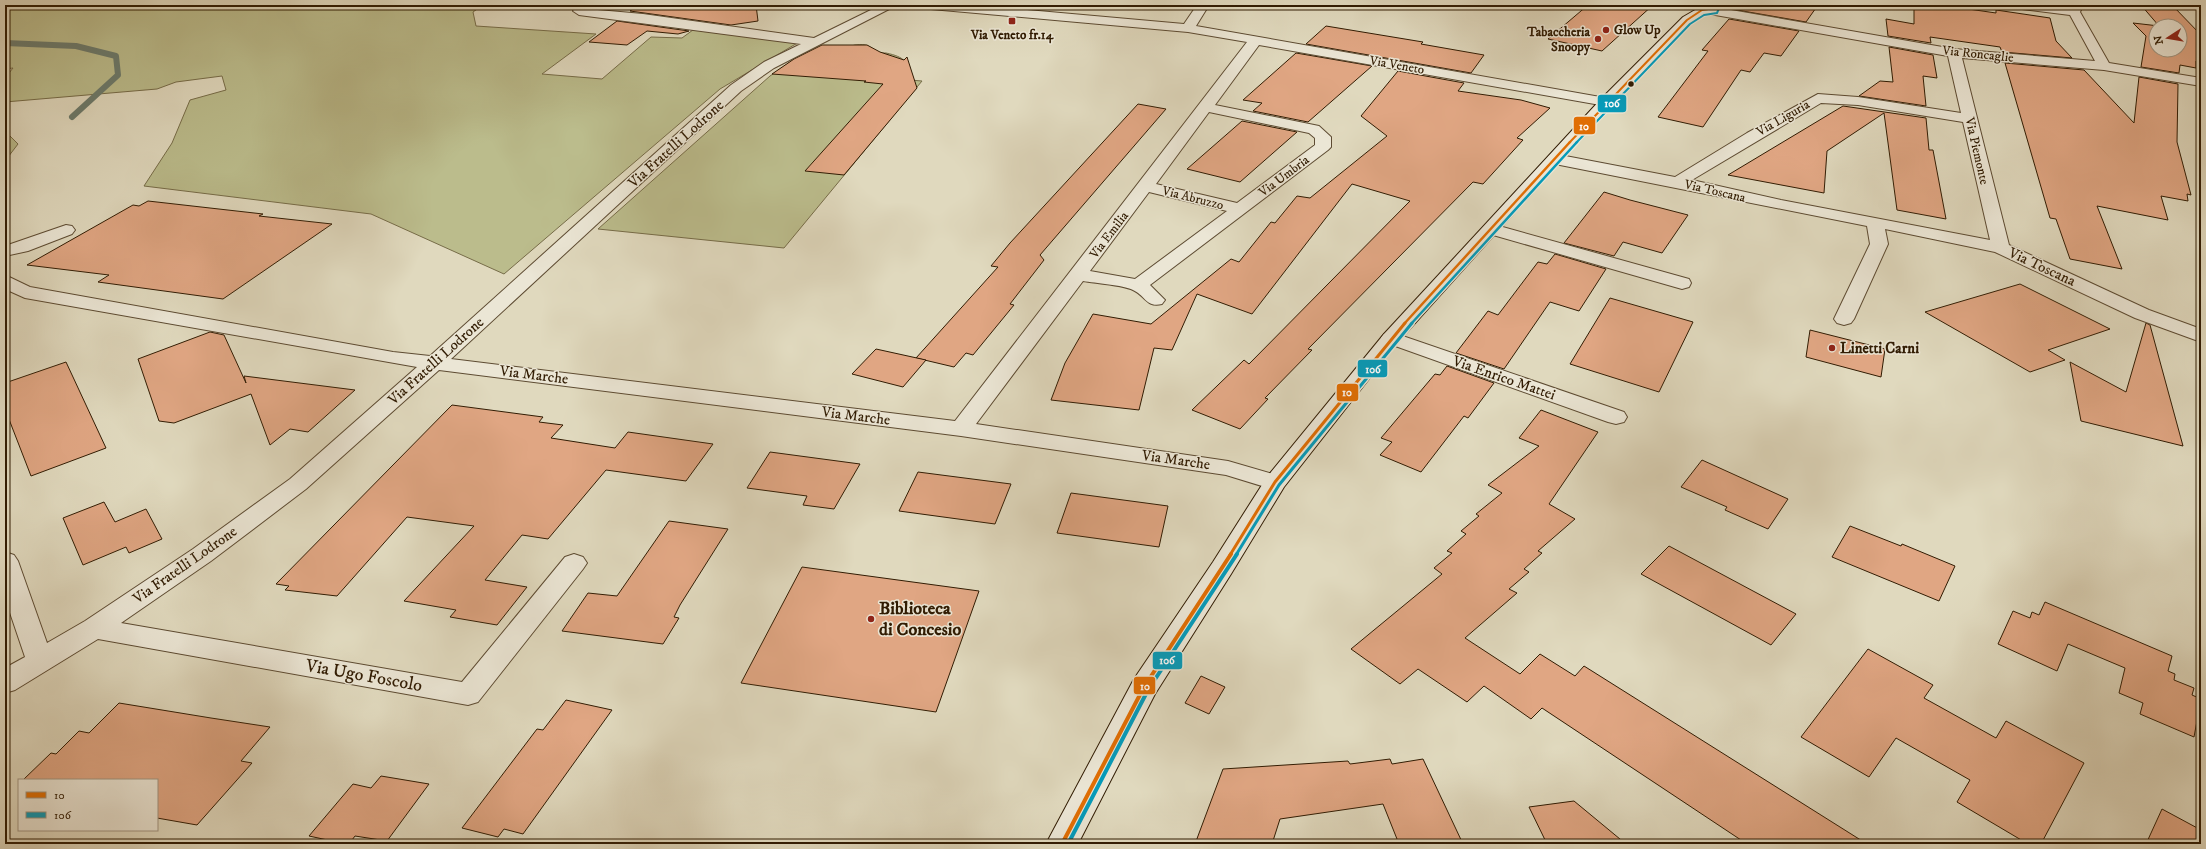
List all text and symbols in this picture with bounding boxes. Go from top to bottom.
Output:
marker: Via Veneto fr.14 [1007,16,1017,26]
north arrow [2148,18,2188,58]
place label: Glow Up [1614,22,1661,39]
place label: Tabaccheria Snoopy [1526,24,1591,56]
marker: Glow Up [1601,25,1611,35]
place label: Via Veneto fr.14 [970,27,1054,44]
marker: Tabaccheria Snoopy [1593,34,1603,44]
text: N [2151,34,2167,46]
street label: Via Roncaglie [1941,42,2014,66]
street label: Via Veneto [1367,52,1426,78]
unlabelled marker [1626,79,1636,89]
line badge: 106 [1597,94,1627,113]
street label: Via Fratelli Lodrone [623,96,728,193]
street label: Via Liguria [1753,96,1813,140]
text: 106 [1604,97,1621,111]
street label: Via Piemonte [1961,115,1992,186]
line badge: 10 [1573,116,1596,135]
text: 10 [1579,120,1589,134]
street label: Via Umbria [1255,152,1313,201]
street label: Via Toscana [1682,176,1748,206]
street label: Via Abruzzo [1160,182,1225,213]
street label: Via Emilia [1085,208,1132,263]
street label: Via Toscana [2004,243,2079,291]
street label: Via Fratelli Lodrone [383,313,488,410]
place label: Linetti Carni [1840,339,1919,358]
marker: Linetti Carni [1827,343,1837,353]
street label: Via Enrico Mattei [1449,351,1558,405]
line badge: 106 [1357,359,1388,378]
street label: Via Marche [498,361,569,389]
text: 106 [1365,363,1382,377]
line badge: 10 [1336,383,1359,402]
text: 10 [1342,386,1352,400]
street label: Via Marche [820,402,891,430]
street label: Via Marche [1140,446,1211,474]
street label: Via Fratelli Lodrone [128,522,241,609]
place label: Biblioteca di Concesio [879,598,961,641]
marker: Biblioteca di Concesio [866,614,876,624]
line badge: 106 [1152,651,1183,670]
text: 106 [1159,654,1176,668]
street label: Via Ugo Foscolo [303,655,424,697]
line badge: 10 [1133,676,1156,695]
text: 10 [1140,680,1150,694]
legend [18,779,158,831]
text: 10 [54,788,65,803]
text: 106 [54,808,72,823]

